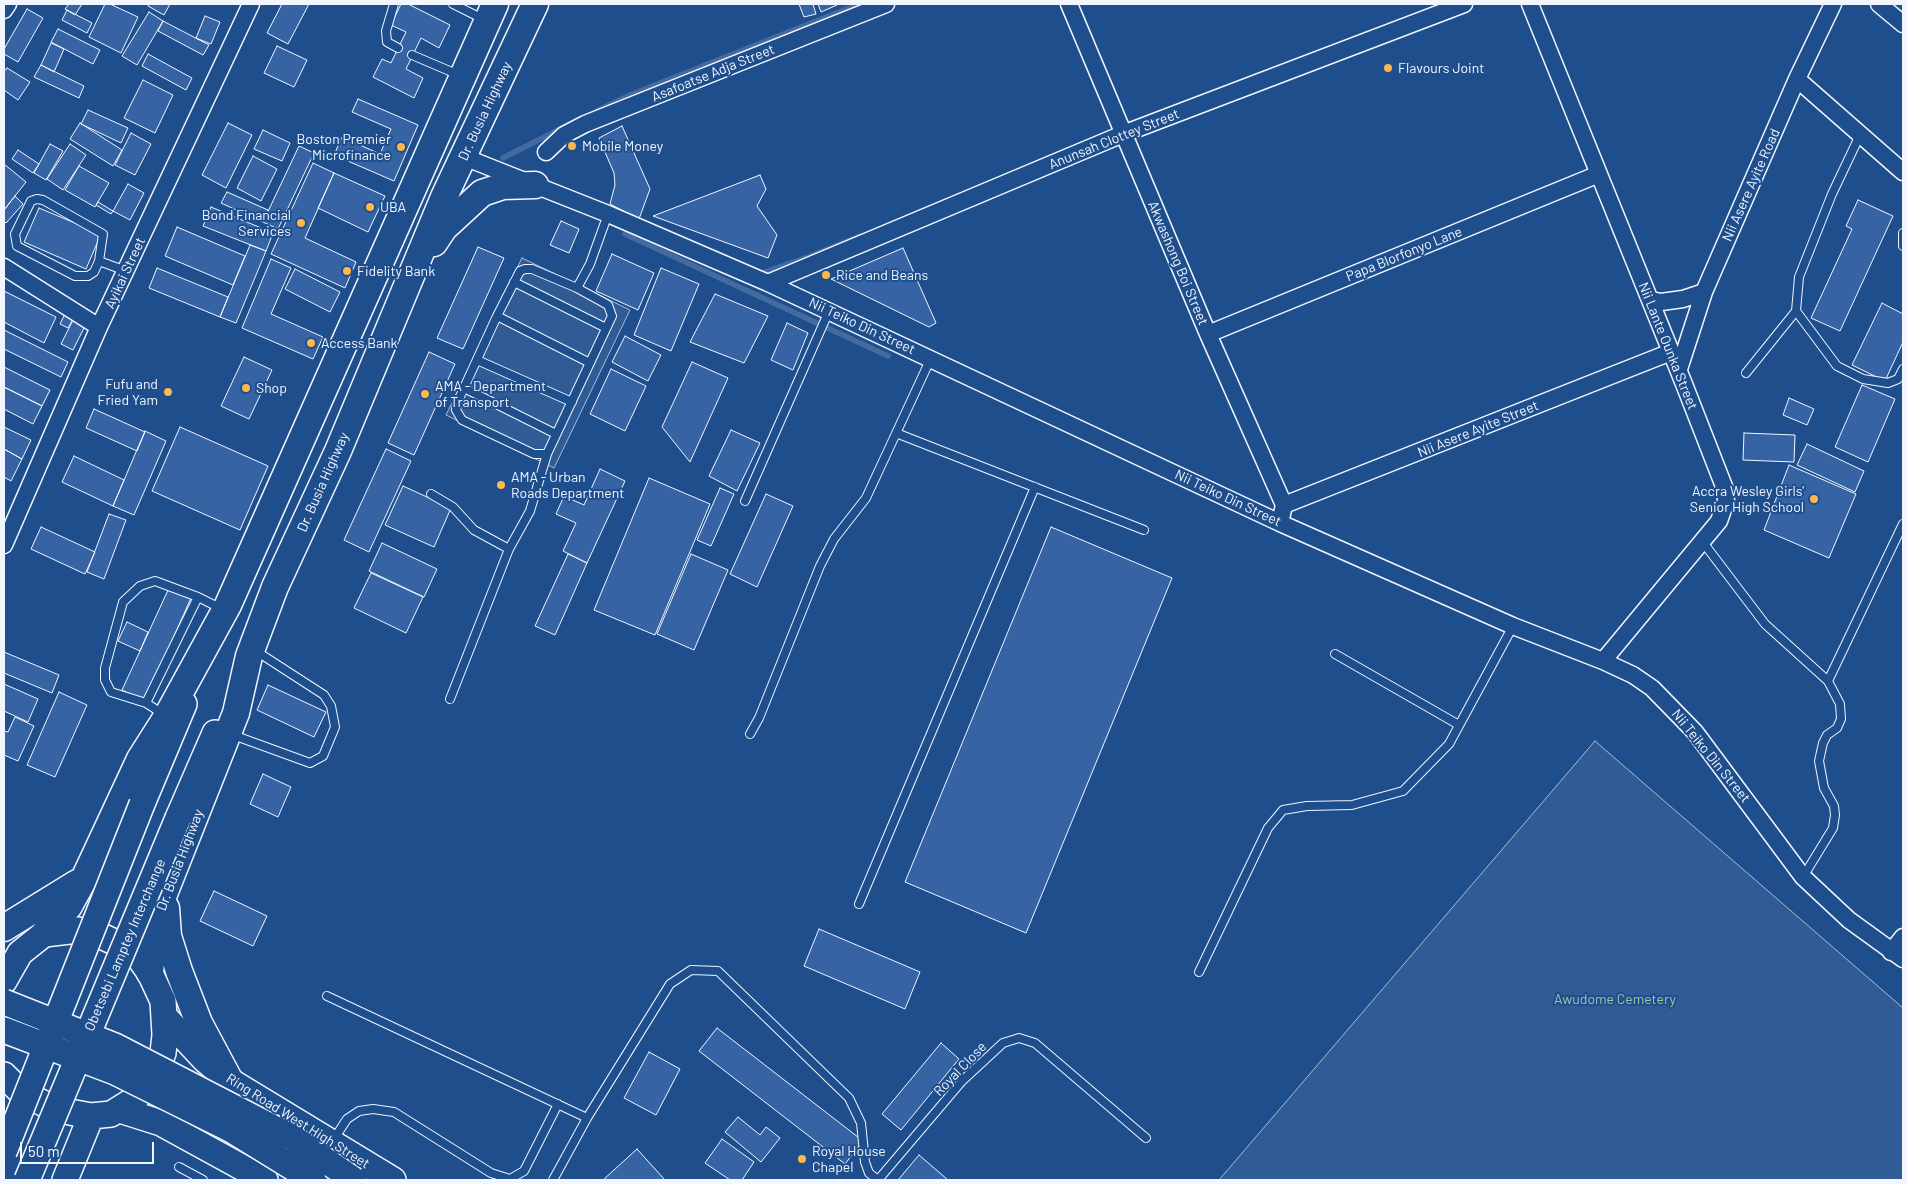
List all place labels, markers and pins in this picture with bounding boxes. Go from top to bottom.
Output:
place label: Flavours Joint [1398,60,1484,76]
marker: Flavours Joint [1382,62,1394,74]
place label: Boston Premier Microfinance [297,131,391,164]
place label: Mobile Money [582,138,663,154]
marker: Mobile Money [566,140,578,152]
marker: Boston Premier Microfinance [395,141,407,153]
place label: UBA [380,199,406,215]
marker: UBA [364,201,376,213]
place label: Bond Financial Services [202,207,291,240]
marker: Bond Financial Services [295,217,307,229]
place label: Fidelity Bank [357,263,435,279]
marker: Fidelity Bank [341,265,353,277]
place label: Rice and Beans [836,267,928,283]
marker: Rice and Beans [820,269,832,281]
place label: Access Bank [321,335,398,351]
marker: Access Bank [305,337,317,349]
place label: Fufu and Fried Yam [98,376,158,408]
place label: AMA - Department of Transport [435,378,546,411]
place label: Shop [256,380,287,396]
marker: Shop [240,382,252,394]
marker: Fufu and Fried Yam [162,386,174,398]
marker: AMA - Department of Transport [419,388,431,400]
place label: AMA - Urban Roads Department [511,469,624,502]
marker: AMA - Urban Roads Department [495,479,507,491]
place label: Accra Wesley Girls' Senior High School [1690,483,1804,516]
marker: Accra Wesley Girls' Senior High School [1808,493,1820,505]
place label: Royal House Chapel [812,1143,886,1176]
marker: Royal House Chapel [796,1153,808,1165]

